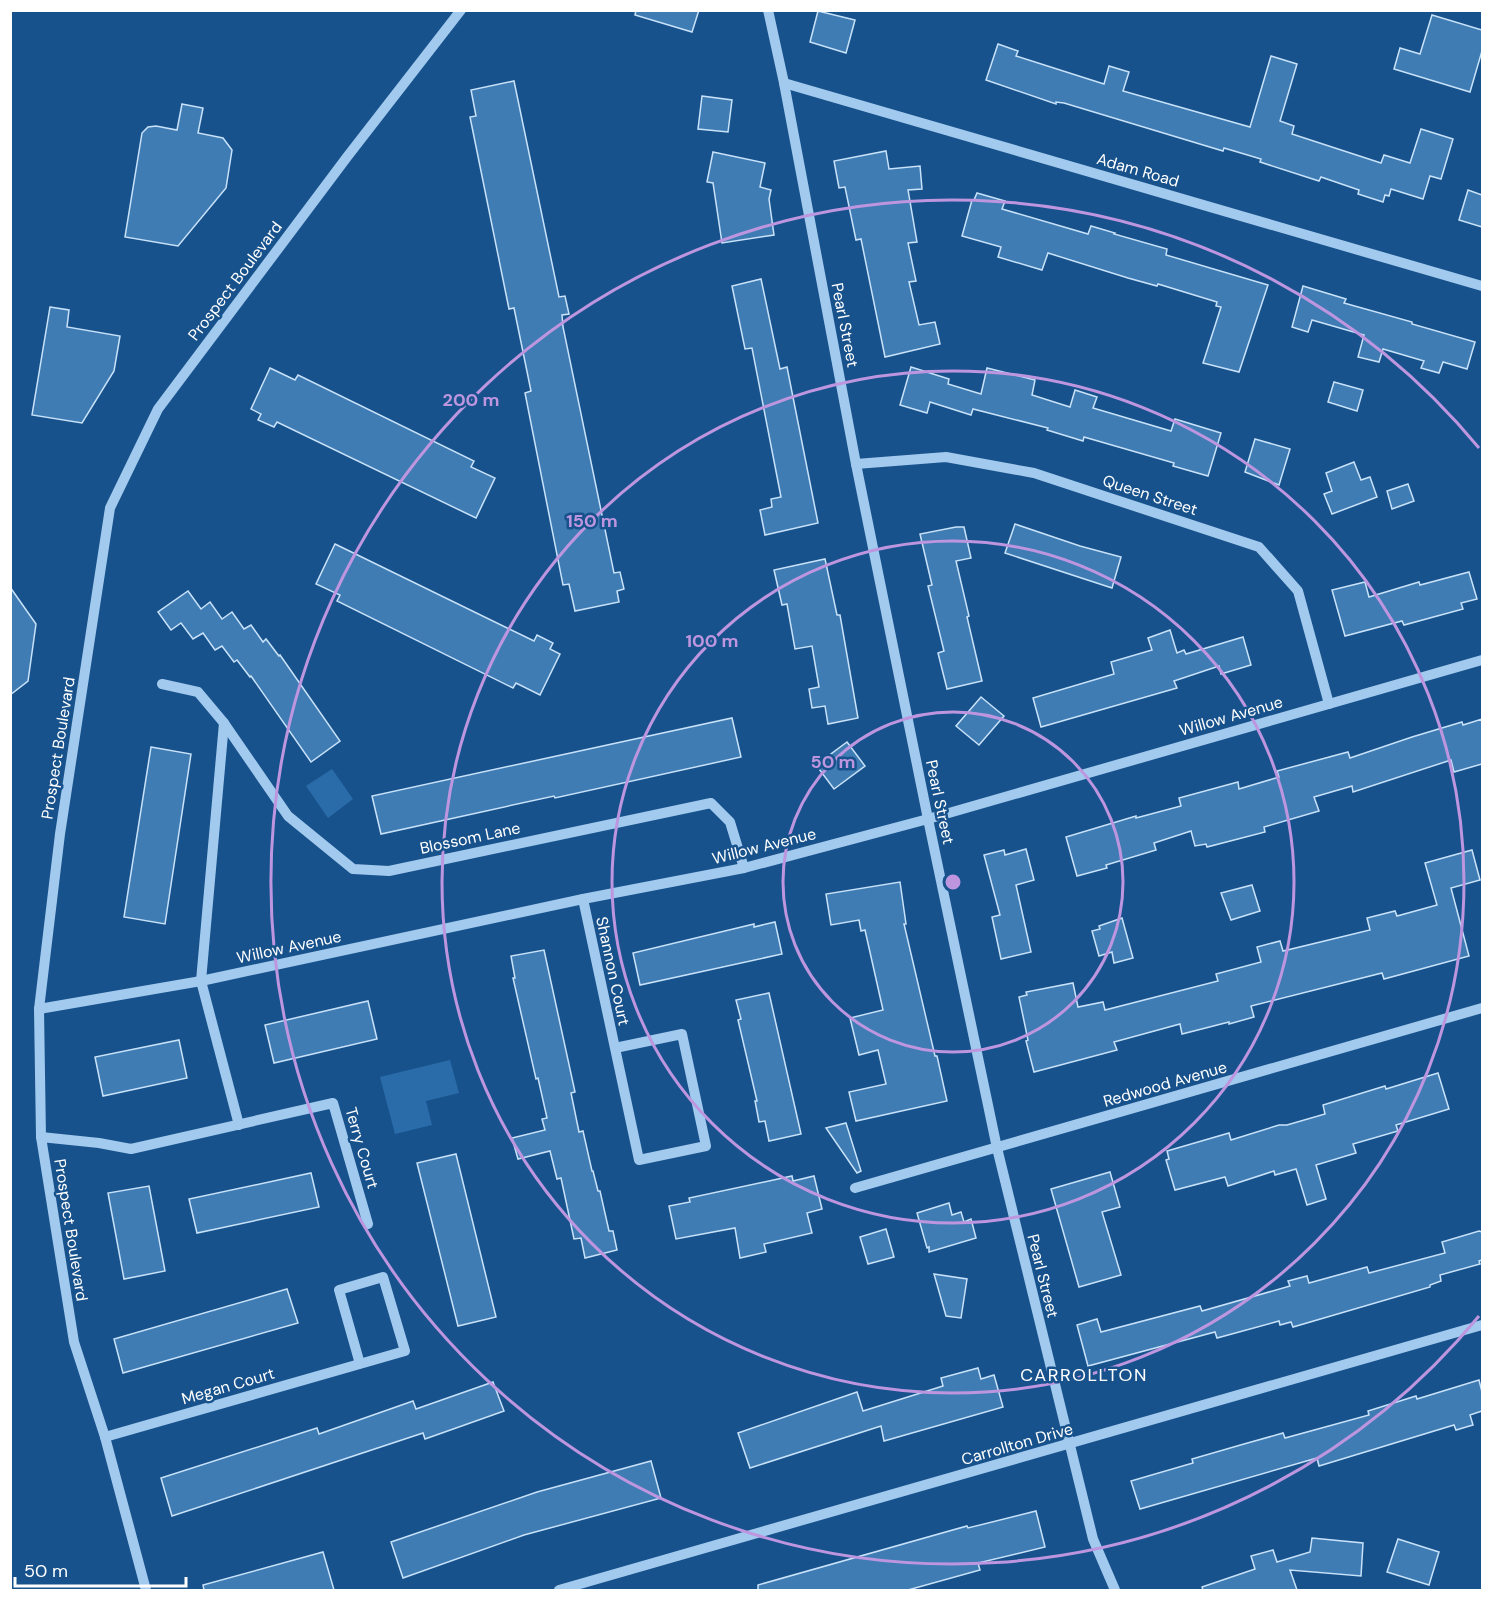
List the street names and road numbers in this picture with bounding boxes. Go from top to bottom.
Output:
street label: Adam Road [1094,148,1182,192]
street label: Prospect Boulevard [183,217,287,345]
street label: Pearl Street [827,281,863,369]
street label: Queen Street [1100,470,1200,520]
street label: Prospect Boulevard [36,675,80,821]
street label: Willow Avenue [1177,691,1285,741]
street label: Pearl Street [921,758,959,846]
street label: Blossom Lane [418,817,522,859]
street label: Willow Avenue [710,823,818,869]
street label: Shannon Court [591,915,635,1027]
street label: Willow Avenue [235,926,343,968]
street label: Redwood Avenue [1101,1056,1229,1112]
street label: Terry Court [340,1105,384,1191]
street label: Prospect Boulevard [49,1157,93,1303]
street label: Pearl Street [1022,1232,1064,1320]
street label: Megan Court [179,1363,277,1409]
street label: Carrollton Drive [959,1418,1075,1470]

